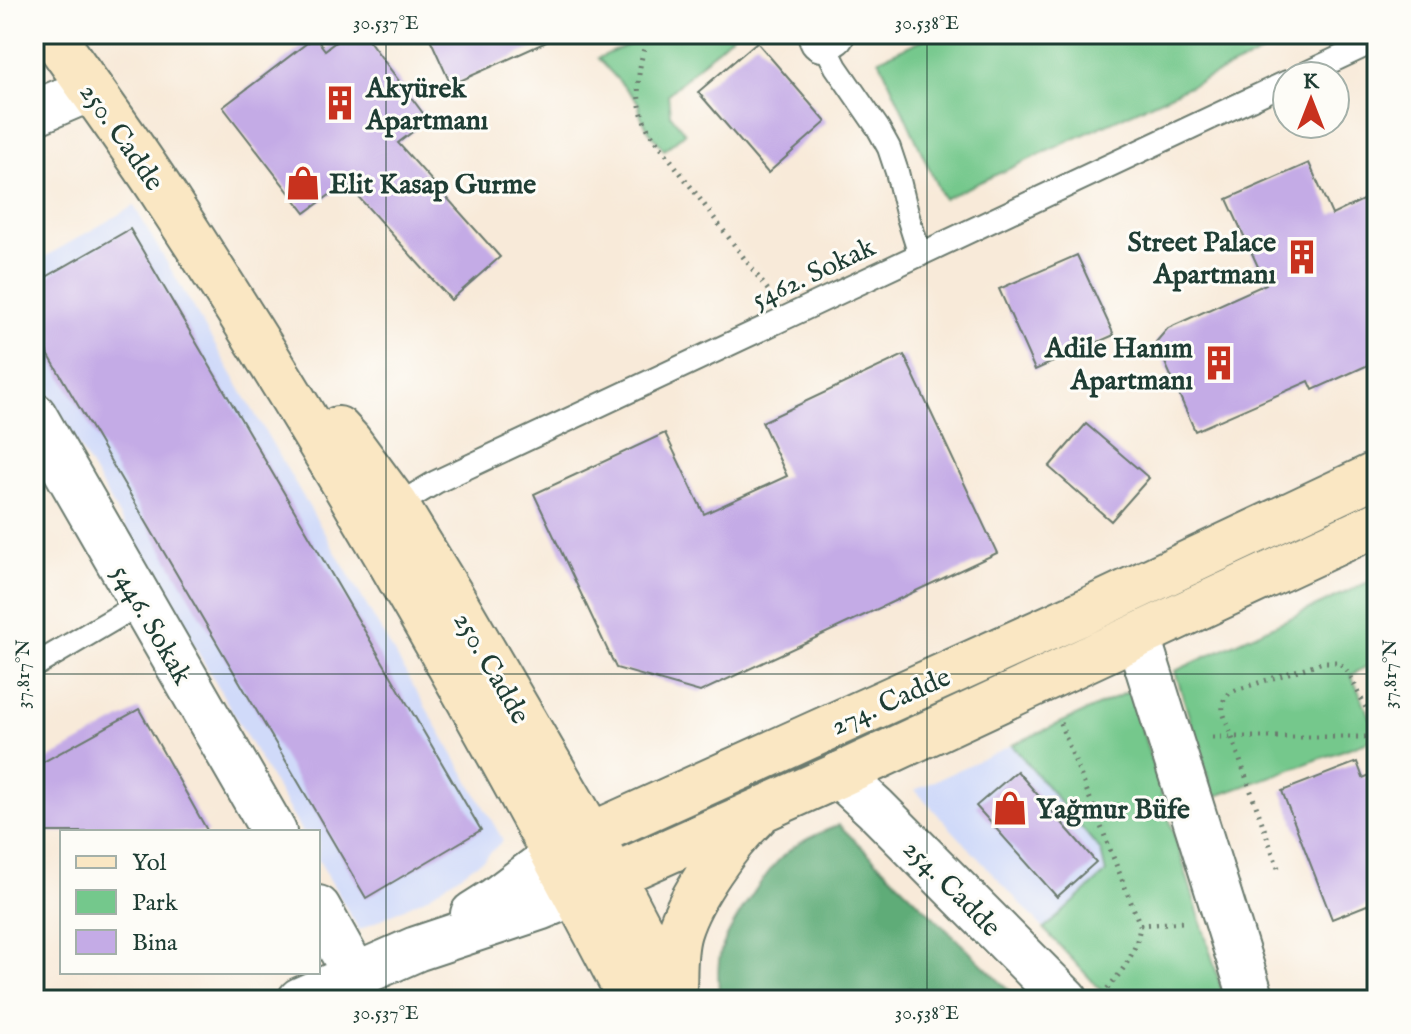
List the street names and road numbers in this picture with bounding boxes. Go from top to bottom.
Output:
street label: 250. Cadde [71,77,171,198]
street label: 5462. Sokak [747,230,882,318]
street label: 5446. Sokak [102,559,200,692]
street label: 250. Cadde [445,606,537,731]
street label: 274. Cadde [826,660,956,744]
street label: 254. Cadde [895,832,1008,945]

